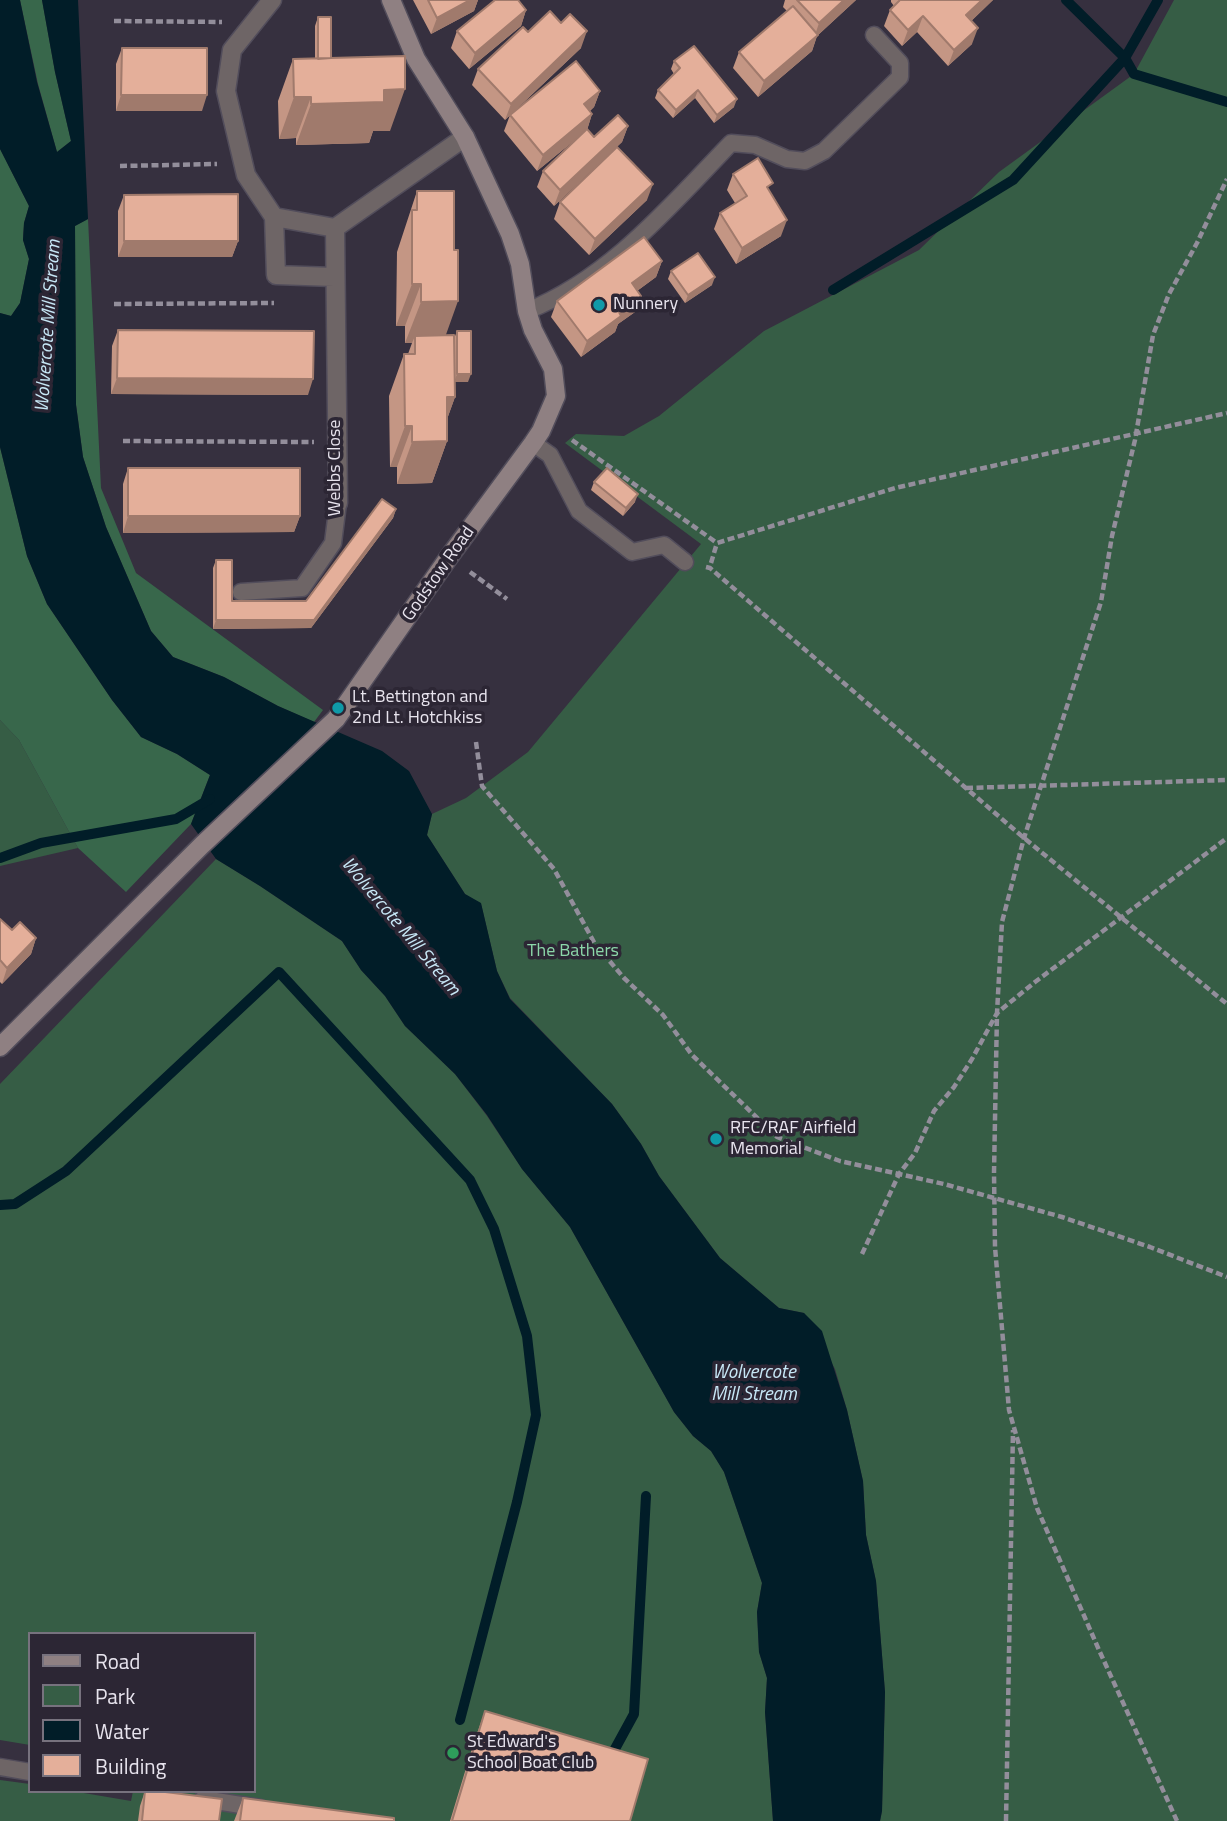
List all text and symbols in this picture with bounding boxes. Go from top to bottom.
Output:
water label: Wolvercote Mill Stream [32,239,66,413]
place label: Nunnery [613,294,678,316]
marker: Nunnery [591,297,607,313]
street label: Webbs Close [325,420,347,516]
street label: Godstow Road [398,522,480,626]
place label: Lt. Bettington and 2nd Lt. Hotchkiss [352,687,488,730]
marker: Lt. Bettington and 2nd Lt. Hotchkiss [330,700,346,716]
water label: Wolvercote Mill Stream [336,853,464,1001]
park label: The Bathers [527,941,619,963]
place label: RFC/RAF Airfield Memorial [730,1118,856,1160]
marker: RFC/RAF Airfield Memorial [708,1131,724,1147]
water label: Wolvercote Mill Stream [711,1362,797,1406]
legend [28,1632,256,1793]
text: Road [95,1645,140,1677]
text: Park [95,1680,135,1712]
text: Water [95,1715,149,1747]
place label: St Edward's School Boat Club [467,1732,594,1774]
marker: St Edward's School Boat Club [445,1745,461,1761]
text: Building [95,1750,166,1782]

